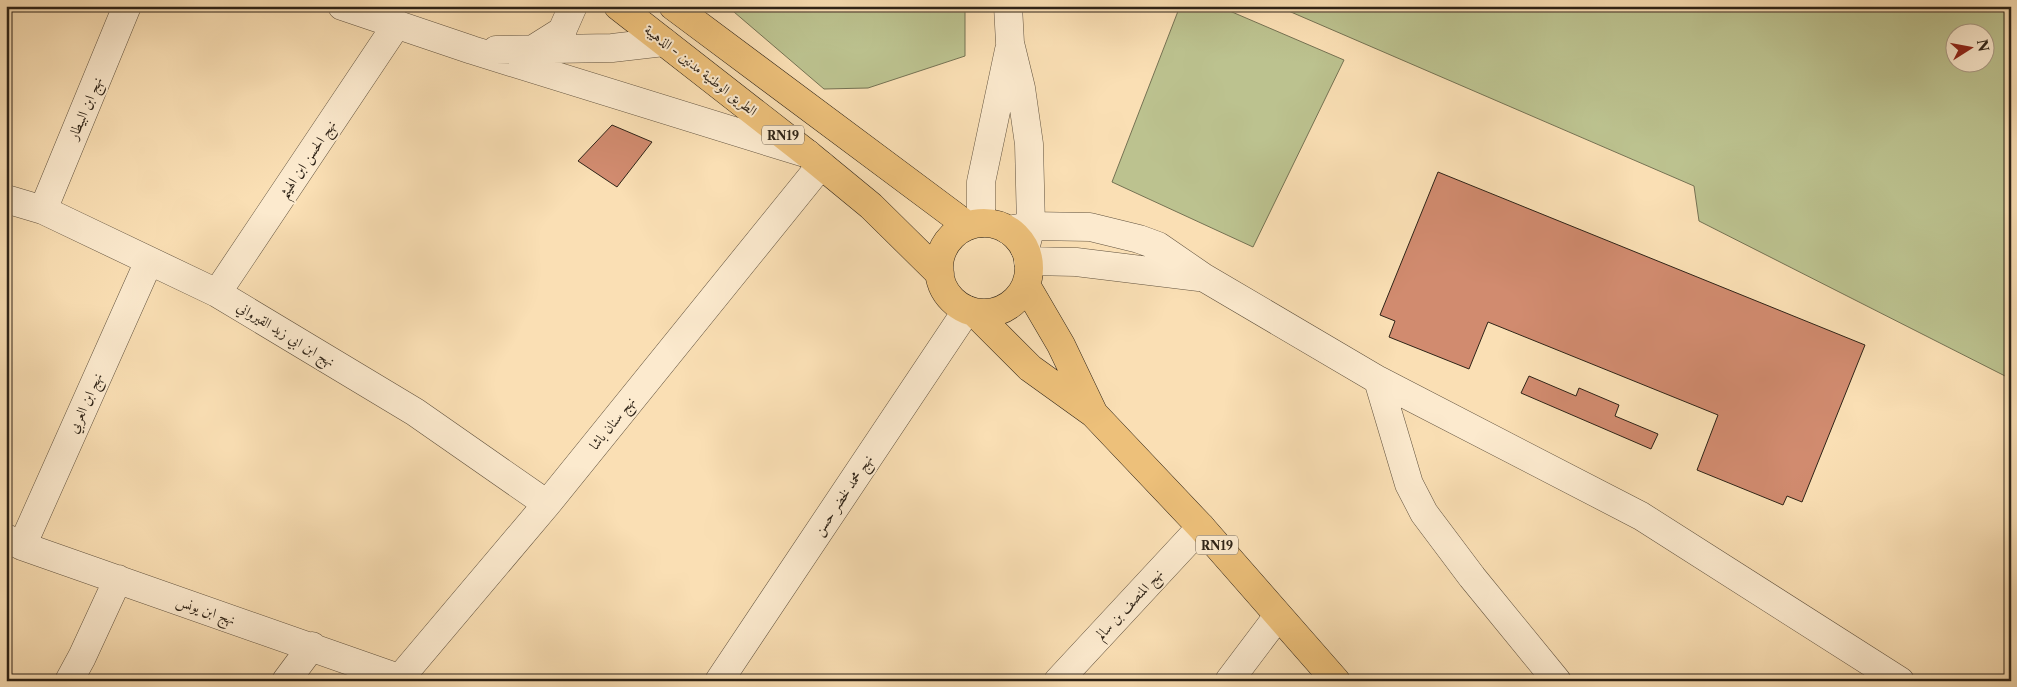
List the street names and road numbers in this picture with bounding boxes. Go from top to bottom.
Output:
street label: الطريق الوطنية مدنين - الذهيبة [641,20,761,120]
street label: نهج ابن البيطار [63,74,110,145]
street label: نهج الحسن ابن الهيثم [274,117,344,204]
road number: RN19 [762,126,804,144]
street label: نهج ابن ابي زيد القيرواني [232,298,338,374]
street label: نهج ابن العربي [64,370,110,438]
street label: نهج سنان باشا [585,393,642,456]
street label: نهج محمد لخضر حسن [809,451,880,541]
road number: RN19 [1196,536,1238,554]
street label: نهج المنصف بن سالم [1091,565,1170,646]
street label: نهج ابن يونس [173,592,238,632]

